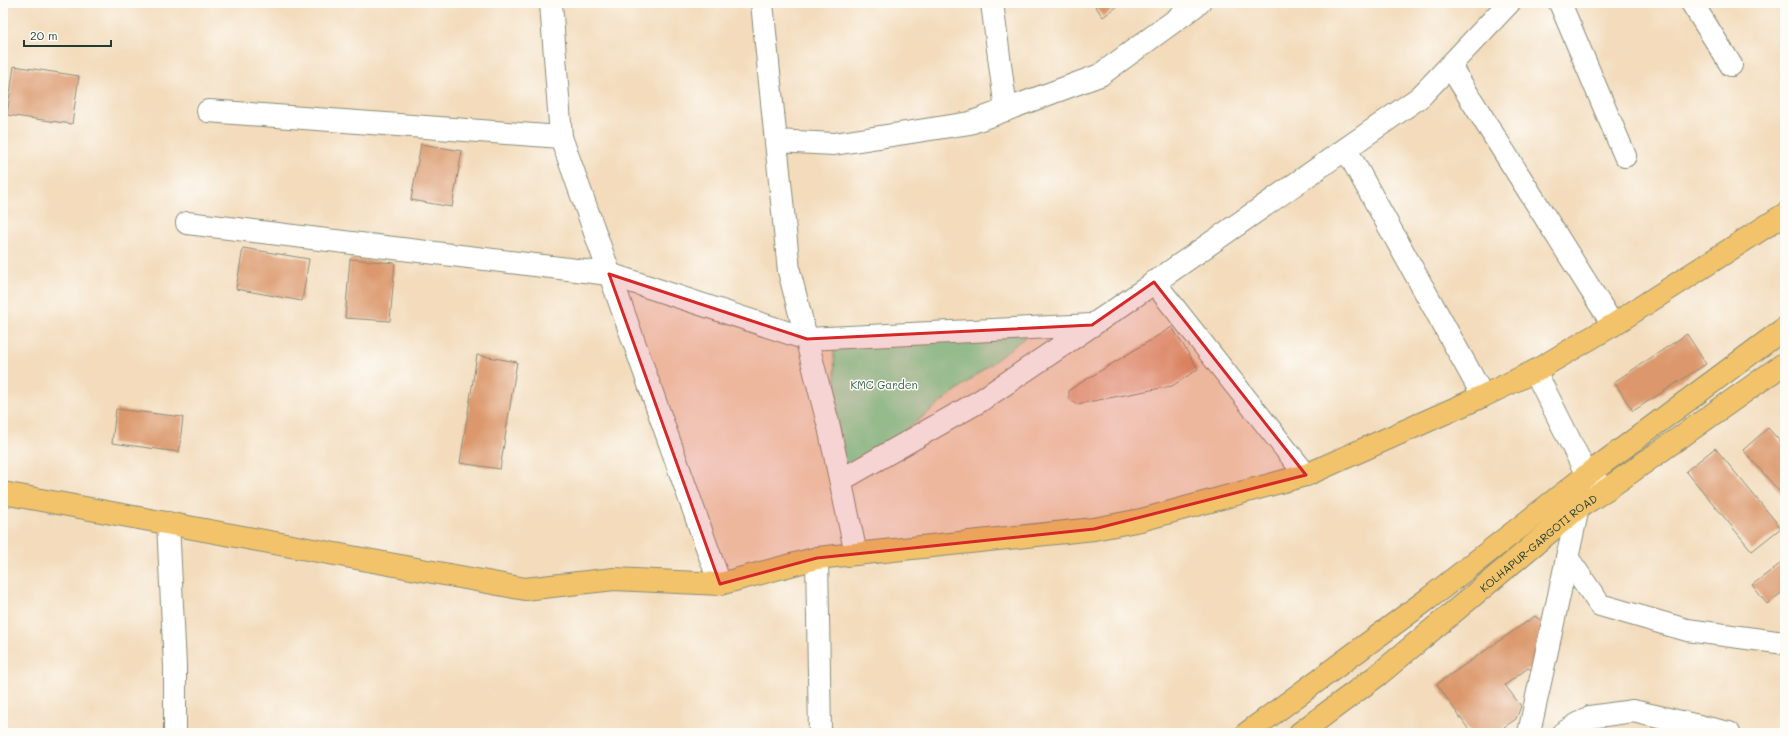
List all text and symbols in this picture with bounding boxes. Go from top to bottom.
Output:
scale bar [24,22,111,48]
text: 20 m [30,27,58,43]
park label: KMC Garden [850,377,918,392]
street label: KOLHAPUR-GARGOTI ROAD [1476,490,1600,595]

